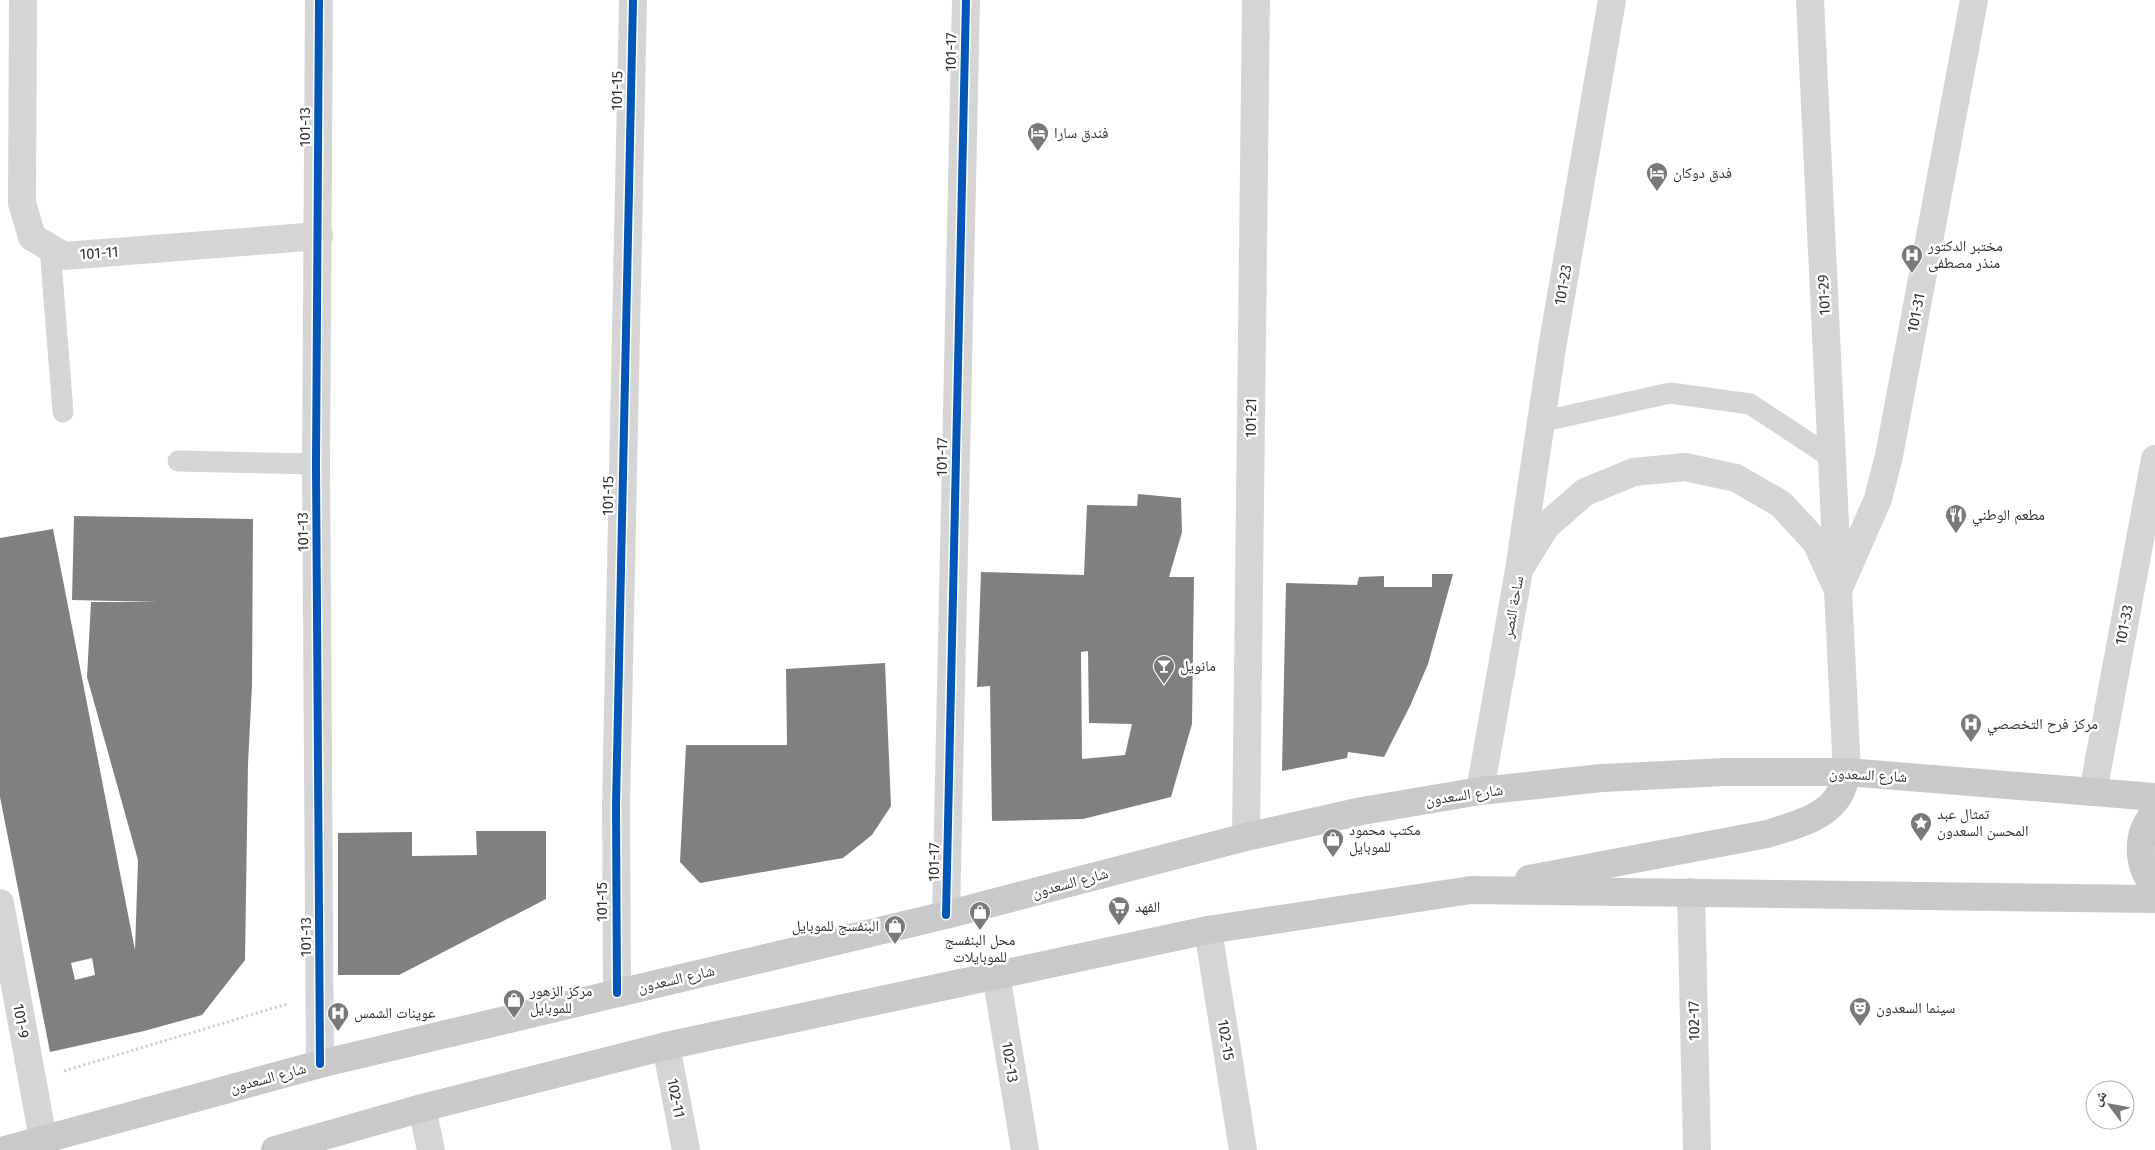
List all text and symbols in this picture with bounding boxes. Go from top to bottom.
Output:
street label: 101-17 [942,32,960,72]
street label: 101-15 [608,71,626,111]
street label: 101-13 [296,107,314,147]
hotel icon: فندق سارا [1026,121,1050,152]
place label: فندق سارا [1054,124,1109,143]
hotel icon: فدق دوكان [1645,161,1669,192]
place label: فدق دوكان [1673,164,1732,183]
place label: مختبر الدكتور منذر مصطفى [1927,237,2003,273]
street label: 101-11 [79,243,119,263]
hospital icon: مختبر الدكتور منذر مصطفى [1900,243,1924,274]
street label: 101-23 [1551,263,1575,307]
street label: 101-29 [1814,274,1834,316]
street label: 101-31 [1903,292,1929,334]
street label: 101-21 [1242,398,1260,438]
street label: 101-17 [933,437,951,477]
street label: 101-15 [599,476,617,516]
restaurant icon: مطعم الوطني [1944,503,1968,534]
place label: مطعم الوطني [1972,506,2045,527]
street label: 101-13 [294,512,312,552]
street label: ساحة النصر [1499,574,1527,640]
street label: 101-33 [2111,603,2137,647]
bar icon: مانويل [1152,654,1176,685]
place label: مانويل [1180,657,1216,676]
hospital icon: مركز فرح التخصصي [1959,712,1983,743]
place label: مركز فرح التخصصي [1987,715,2098,736]
street label: شارع السعدون [1828,764,1908,787]
street label: شارع السعدون [1424,781,1504,810]
place label: تمثال عبد المحسن السعدون [1937,805,2028,841]
place icon: تمثال عبد المحسن السعدون [1909,811,1933,842]
place label: مكتب محمود للموبايل [1349,821,1421,857]
shop icon: مكتب محمود للموبايل [1321,827,1345,858]
street label: 101-17 [925,842,943,882]
street label: شارع السعدون [1030,864,1111,903]
street label: 101-15 [593,882,611,922]
supermarket icon: الفهد [1107,895,1131,926]
place label: الفهد [1135,898,1160,916]
shop icon: محل البنفسج للموبايلات [968,900,992,931]
shop icon: البنفسج للموبايل [883,914,907,945]
street label: 101-13 [297,917,315,957]
place label: البنفسج للموبايل [792,917,879,936]
place label: محل البنفسج للموبايلات [945,931,1016,966]
street label: شارع السعدون [636,961,717,998]
place label: مركز الزهور للموبايل [529,982,593,1018]
shop icon: مركز الزهور للموبايل [502,988,526,1019]
theatre icon: سينما السعدون [1848,996,1872,1027]
place label: سينما السعدون [1876,999,1956,1018]
street label: 102-17 [1685,1000,1703,1041]
hospital icon: عوينات الشمس [326,1001,350,1032]
street label: 101-9 [9,1002,33,1040]
place label: عوينات الشمس [354,1004,436,1023]
street label: 102-15 [1214,1018,1238,1062]
street label: 102-13 [998,1040,1022,1084]
street label: شارع السعدون [228,1059,309,1098]
street label: 102-11 [663,1077,689,1119]
north arrow [2085,1080,2135,1130]
text: ش [2088,1087,2111,1109]

